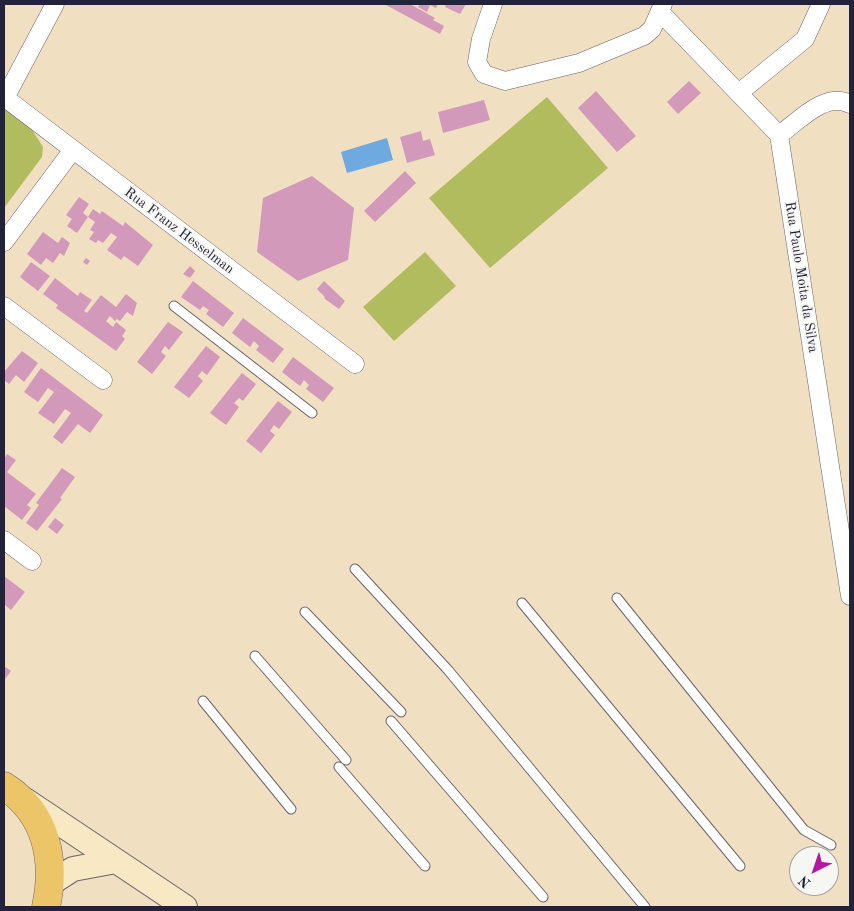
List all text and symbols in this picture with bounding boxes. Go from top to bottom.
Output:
street label: Rua Franz Hesselman [121,184,237,278]
street label: Rua Paulo Moita da Silva [781,200,821,354]
north arrow [789,846,839,896]
text: N [796,873,813,890]

